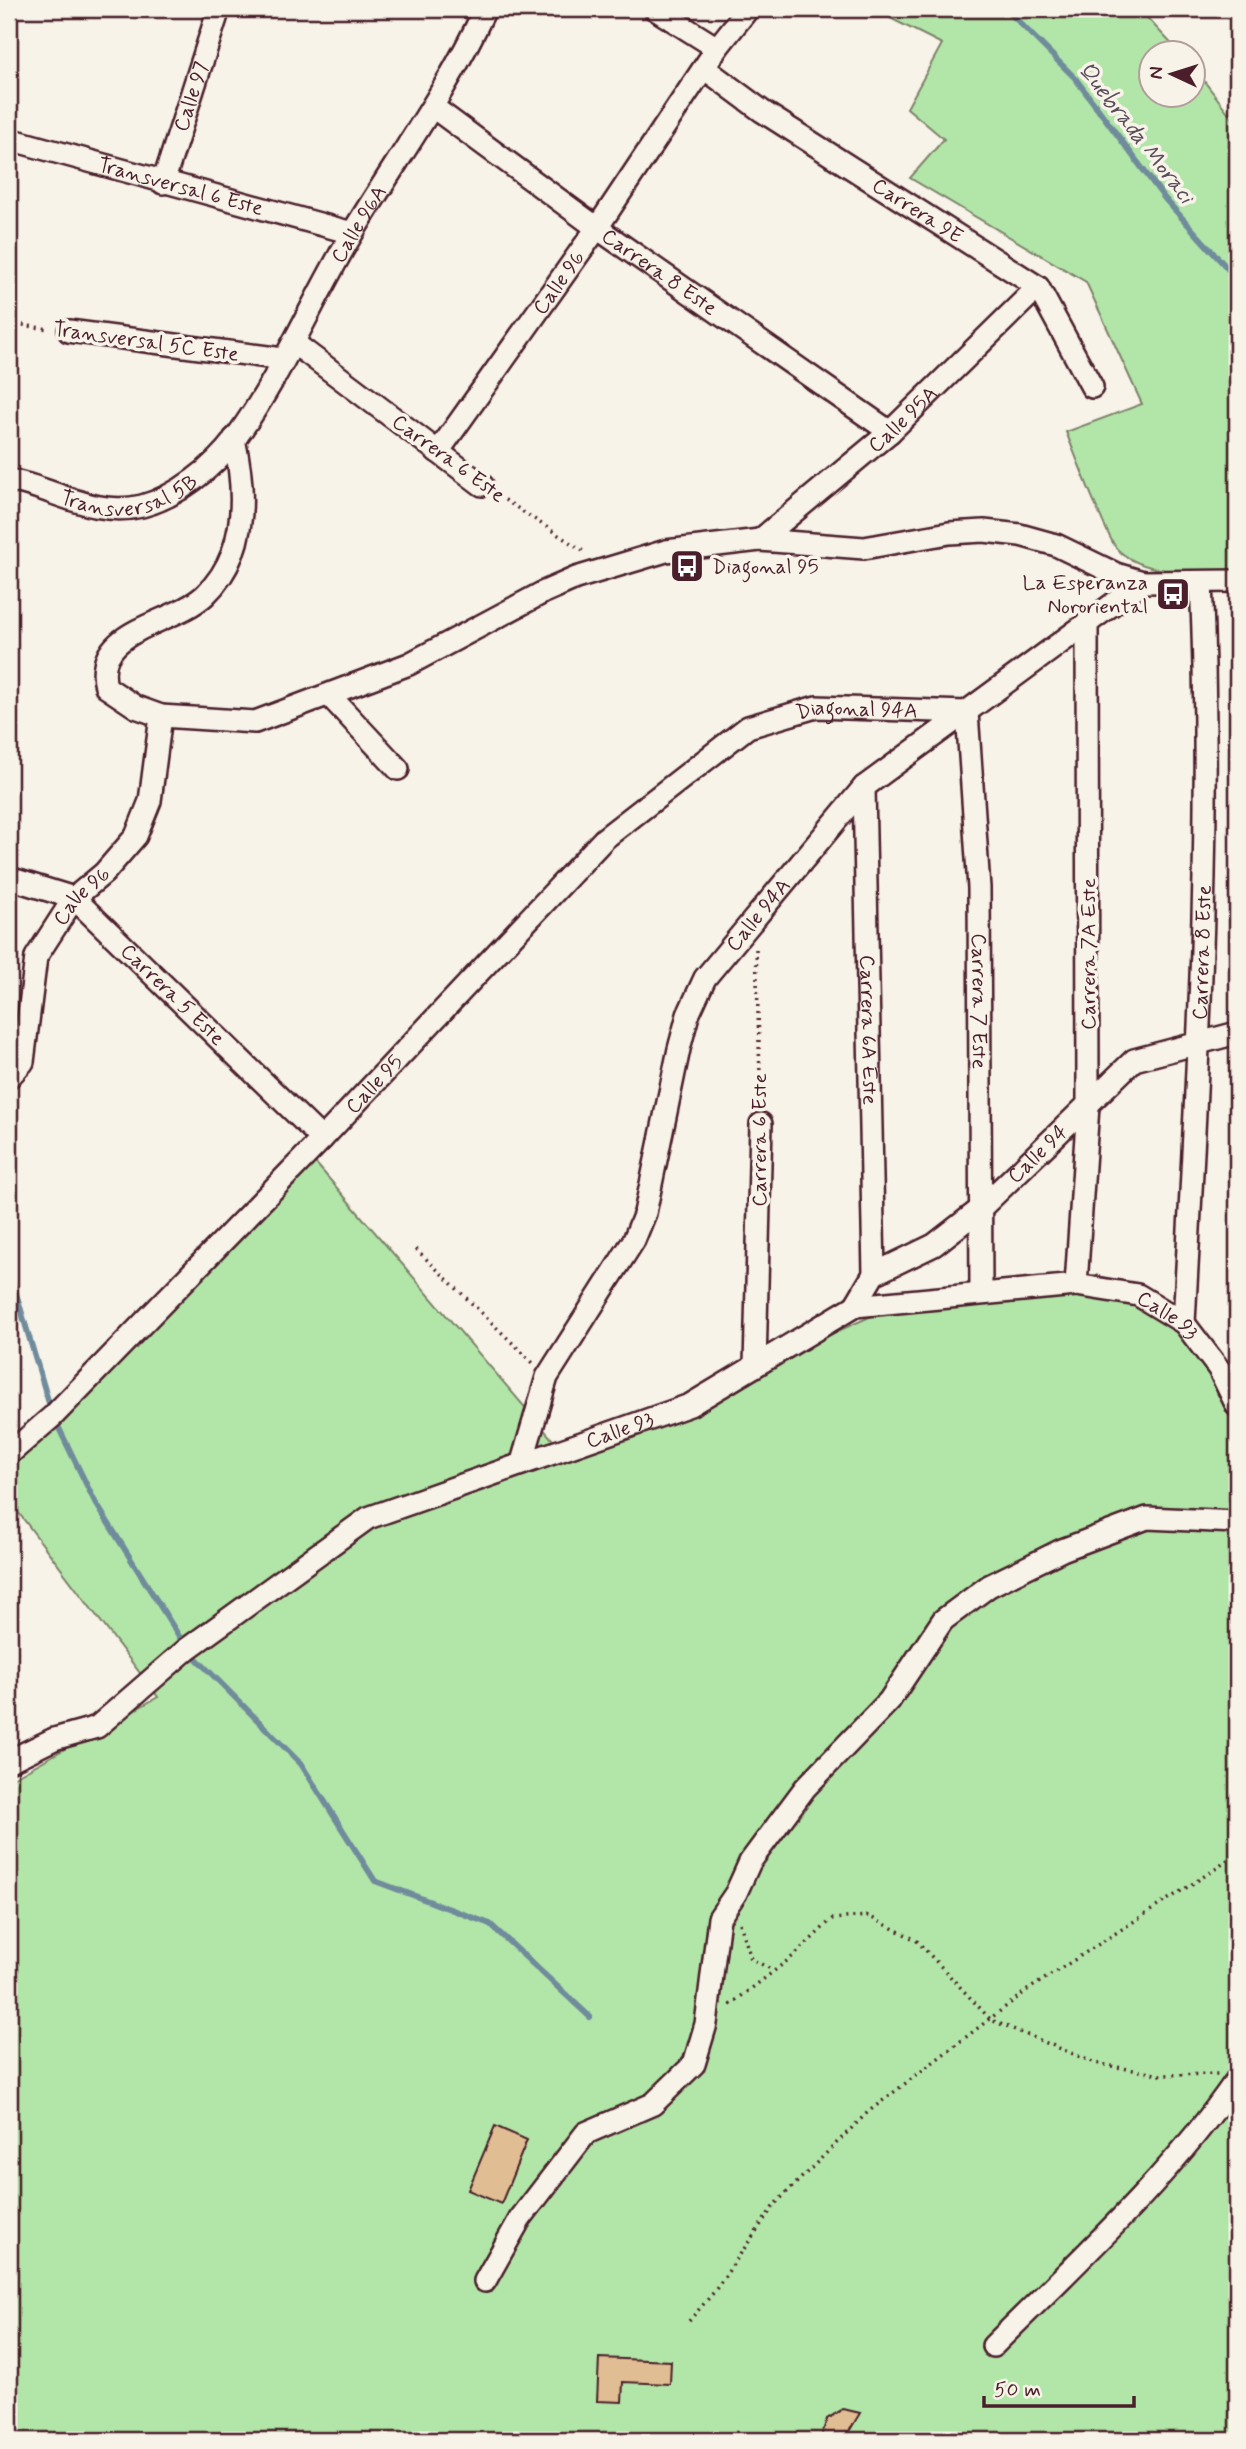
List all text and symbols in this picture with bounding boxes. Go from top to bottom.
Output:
north arrow [1138,38,1208,108]
water label: Quebrada Moraci [1071,56,1201,212]
street label: Calle 97 [168,58,216,135]
text: N [1144,66,1169,80]
street label: Transversal 6 Este [95,151,266,223]
street label: Carrera 9E [866,172,968,251]
street label: Calle 96A [325,180,394,268]
street label: Carrera 8 Este [596,222,722,322]
street label: Calle 96 [527,245,592,321]
street label: Transversal 5C Este [51,315,240,369]
street label: Calle 95A [862,380,944,460]
street label: Carrera 6 Este [386,408,511,509]
street label: Transversal 5B [56,468,204,524]
bus stop icon: Diagonal 95 [668,547,706,585]
place label: Diagonal 95 [712,553,819,583]
place label: La Esperanza Nororiental [1023,569,1148,621]
bus stop icon: La Esperanza Nororiental [1154,575,1192,613]
street label: Diagonal 94A [793,694,918,727]
street label: Calle 96 [47,861,117,931]
street label: Calle 94A [720,873,797,958]
street label: Carrera 7A Este [1075,878,1103,1030]
street label: Carrera 8 Este [1186,885,1219,1020]
street label: Carrera 7 Este [964,933,993,1069]
street label: Carrera 5 Este [114,938,231,1052]
street label: Carrera 6A Este [852,955,884,1105]
street label: Calle 95 [340,1049,410,1120]
street label: Carrera 6 Este [746,1073,774,1207]
street label: Calle 94 [1002,1118,1074,1190]
street label: Calle 93 [1131,1285,1205,1346]
street label: Calle 93 [582,1406,658,1455]
scale bar [984,2365,1134,2409]
text: 50 m [994,2376,1041,2404]

